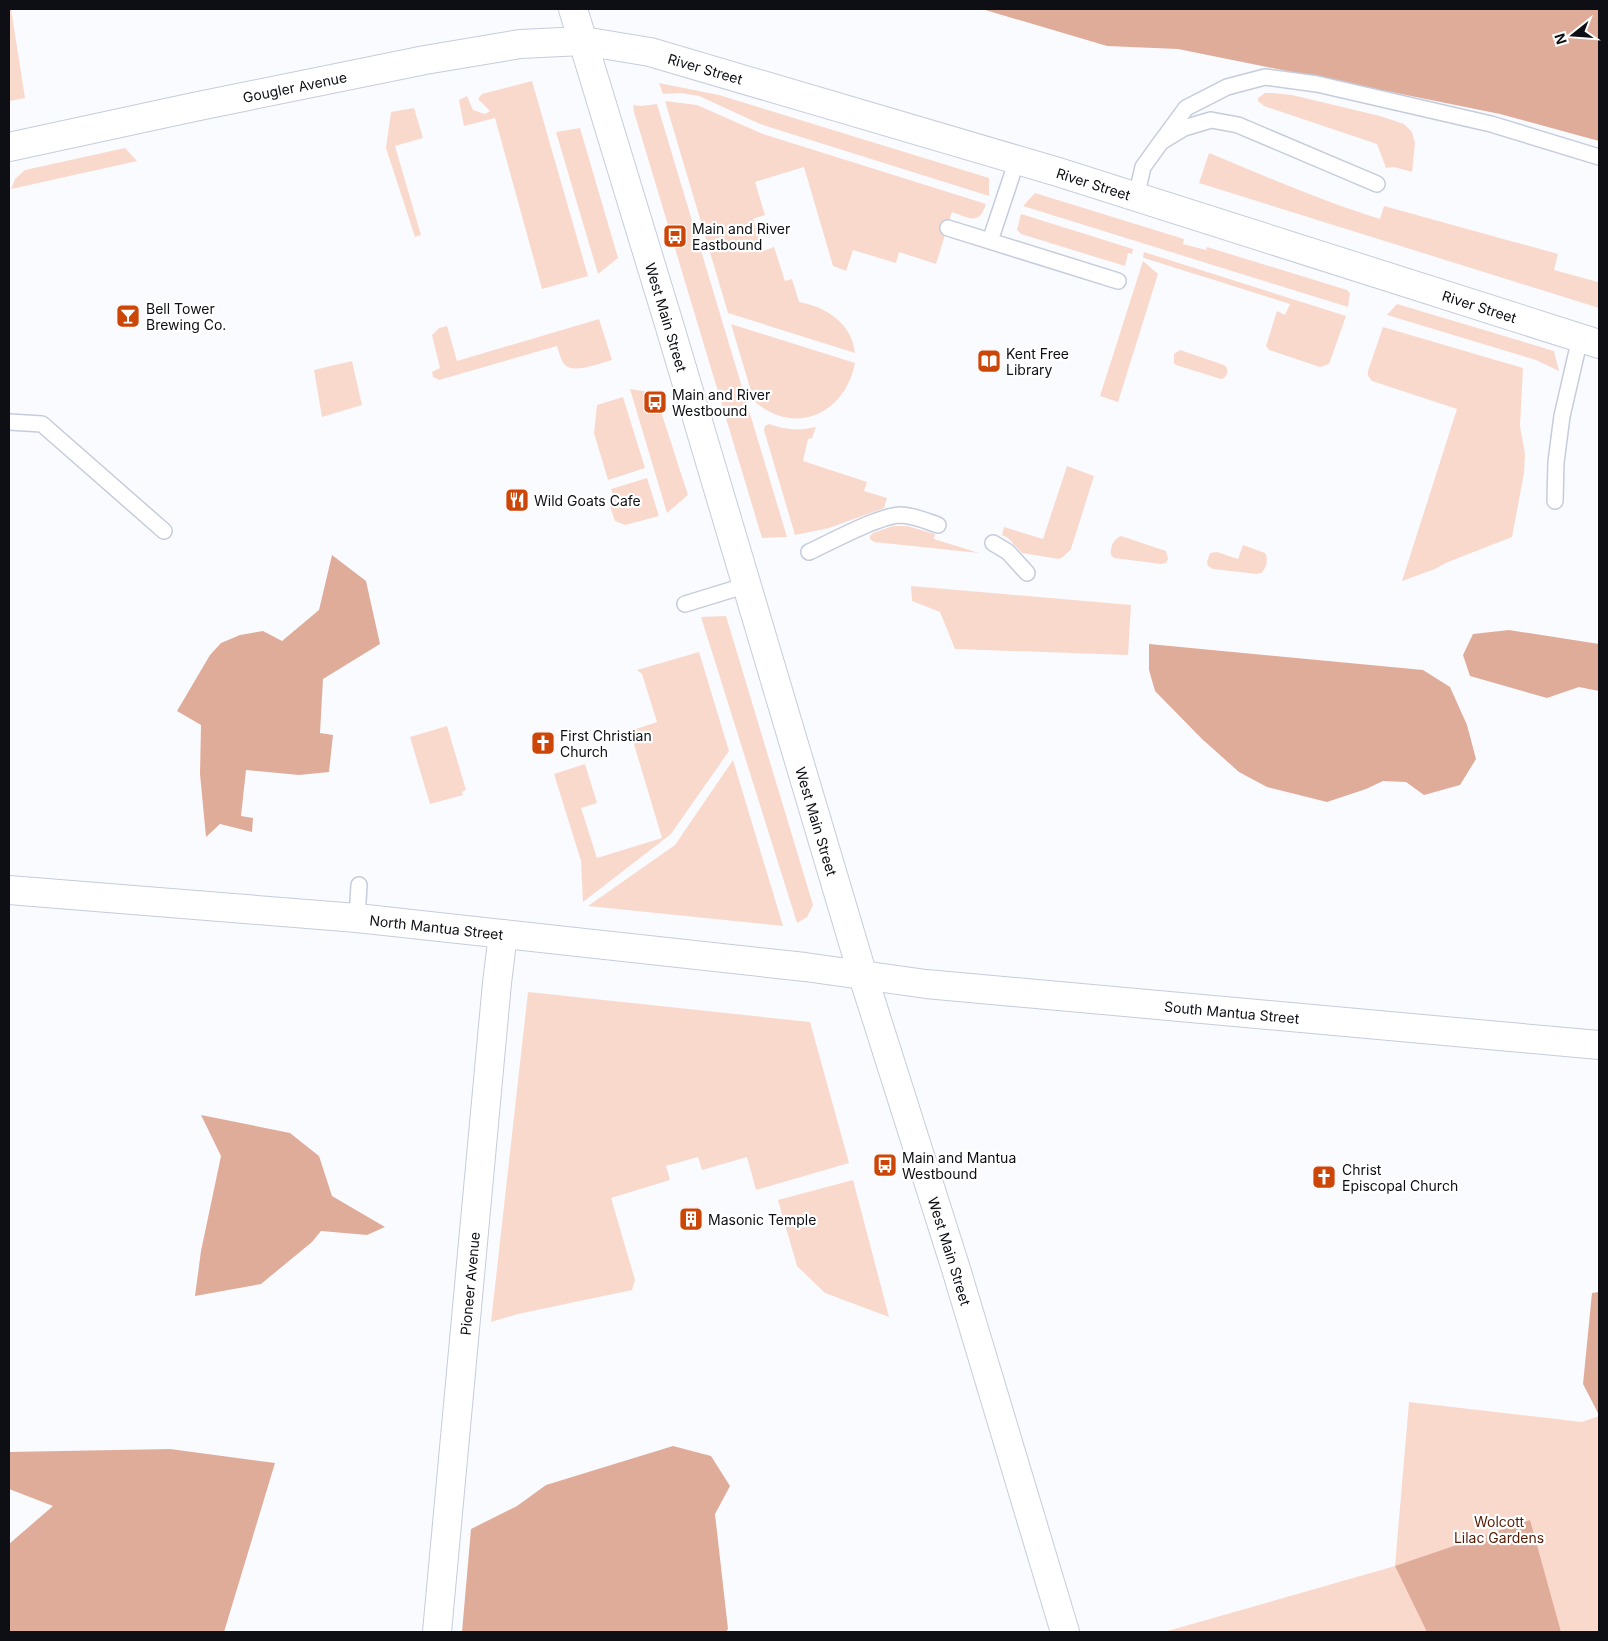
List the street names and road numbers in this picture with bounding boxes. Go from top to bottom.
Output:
street label: River Street [666,49,745,87]
street label: Gougler Avenue [241,68,348,105]
street label: River Street [1054,164,1133,203]
street label: West Main Street [642,261,691,374]
street label: River Street [1440,286,1519,326]
street label: West Main Street [793,765,841,878]
street label: North Mantua Street [369,911,505,942]
street label: South Mantua Street [1163,997,1300,1026]
street label: West Main Street [925,1195,975,1308]
street label: Pioneer Avenue [456,1231,482,1336]

